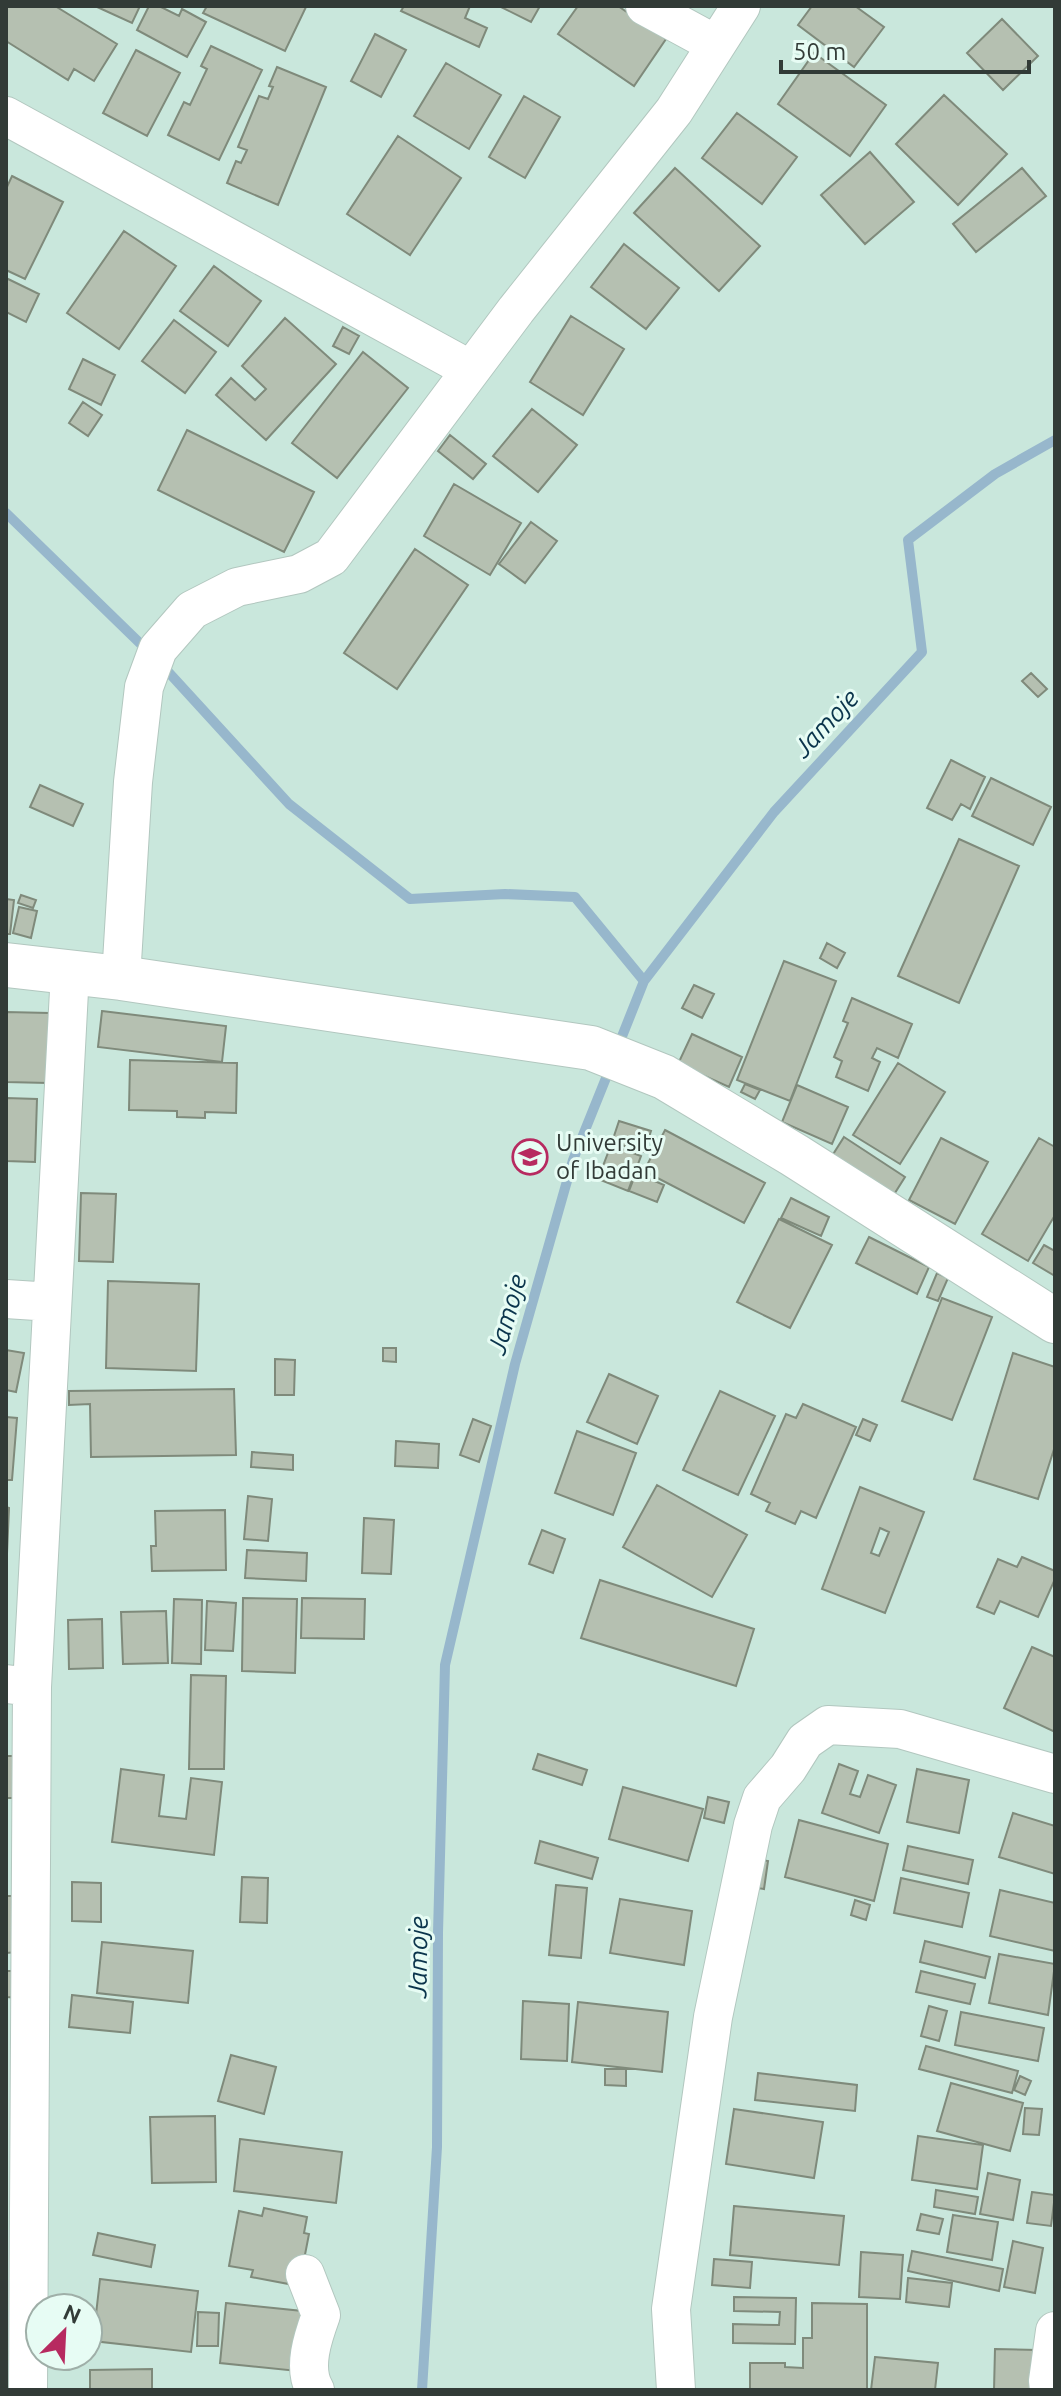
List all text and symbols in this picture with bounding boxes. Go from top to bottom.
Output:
scale bar [781,24,1029,74]
text: 50 m [793,38,846,65]
water label: Jamoje [786,683,864,764]
place label: University of Ibadan [556,1129,664,1184]
school or university icon: University of Ibadan [511,1138,549,1176]
water label: Jamoje [481,1271,532,1359]
water label: Jamoje [402,1916,433,2000]
north arrow [24,2292,104,2372]
text: N [60,2299,85,2328]

